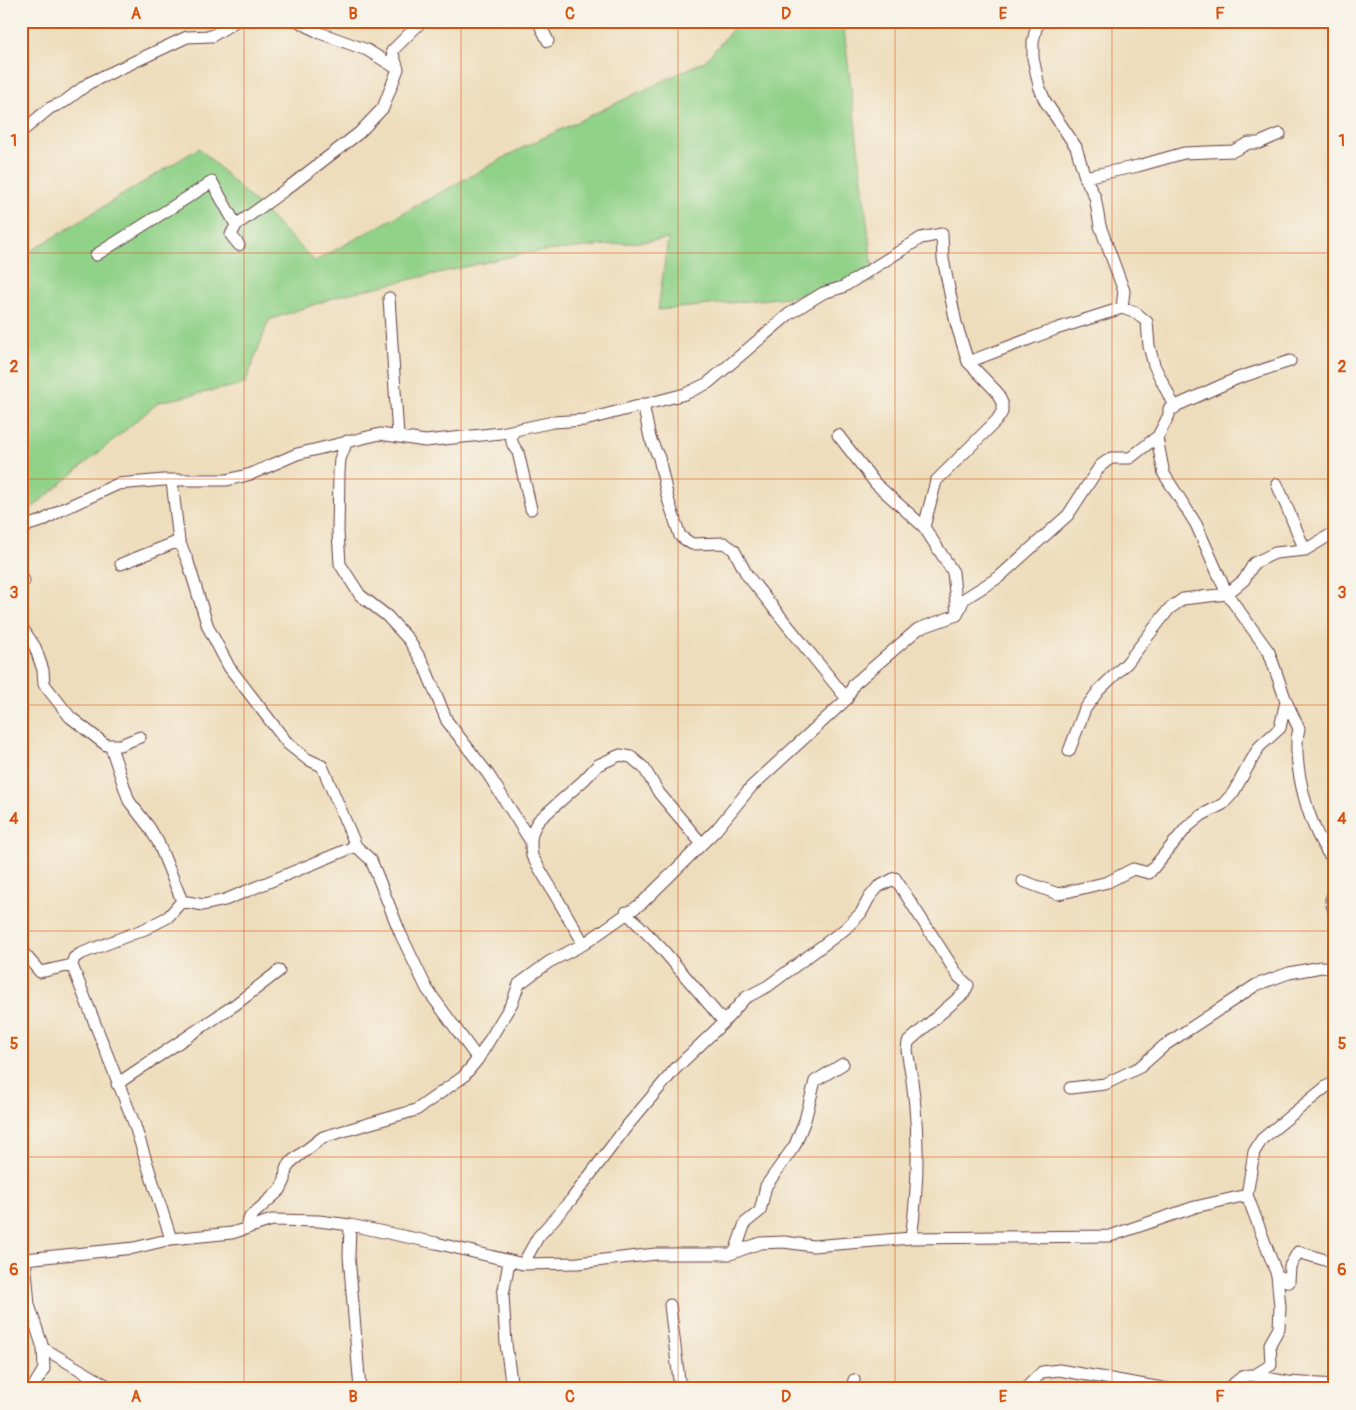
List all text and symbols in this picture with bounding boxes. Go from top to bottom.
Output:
text: A [131,4,142,24]
text: B [348,4,358,24]
text: C [565,4,575,24]
text: D [781,4,791,24]
text: E [999,4,1008,24]
text: F [1215,4,1225,24]
text: 1 [11,131,17,151]
text: 1 [1339,131,1345,151]
text: 2 [10,357,19,377]
text: 2 [1338,357,1347,377]
text: 3 [10,583,19,603]
text: 3 [1338,583,1347,603]
text: 4 [9,809,19,829]
text: 4 [1337,809,1347,829]
text: 5 [10,1034,19,1054]
text: 5 [1338,1034,1347,1054]
text: 6 [9,1260,19,1280]
text: 6 [1337,1260,1347,1280]
text: A [131,1387,142,1407]
text: B [348,1387,358,1407]
text: C [565,1387,575,1407]
text: D [781,1387,791,1407]
text: E [999,1387,1008,1407]
text: F [1215,1387,1225,1407]

